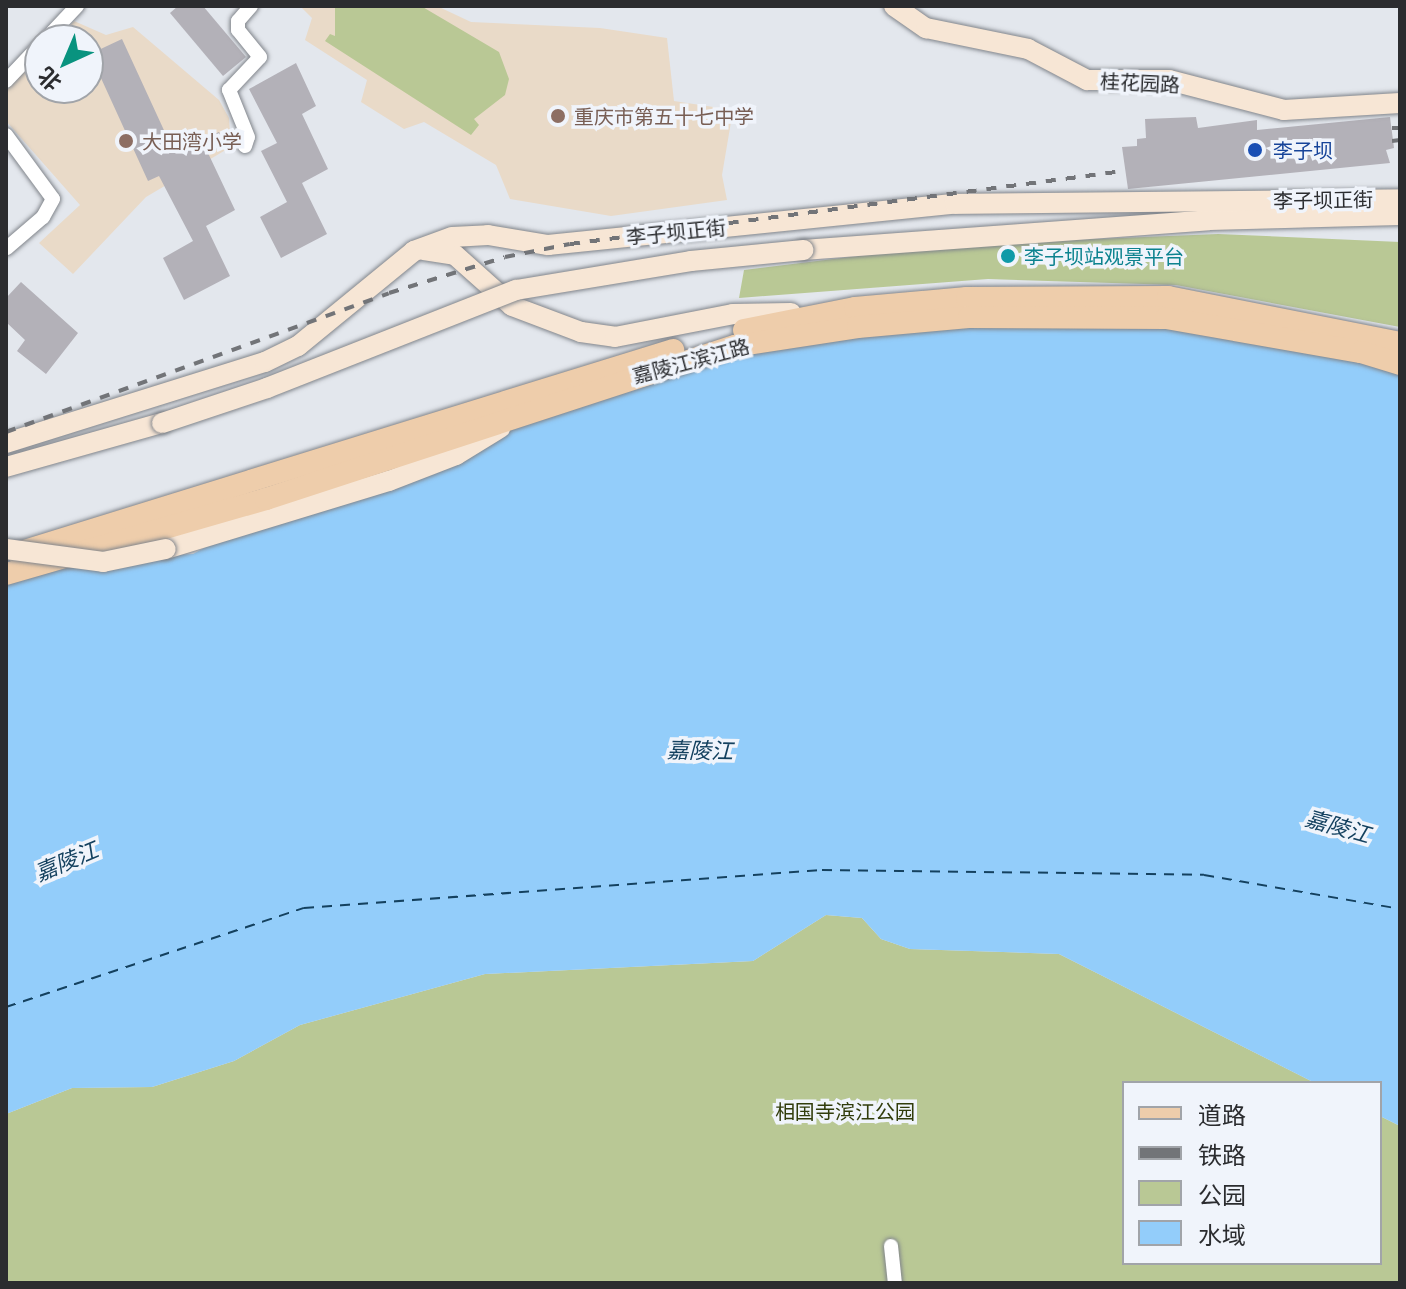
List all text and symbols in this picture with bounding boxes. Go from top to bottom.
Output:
north arrow [24,24,104,104]
text: 北 [32,63,66,97]
street label: 桂花园路 [1099,69,1181,97]
place label: 重庆市第五十七中学 [574,104,754,128]
marker: 重庆市第五十七中学 [549,107,567,125]
place label: 大田湾小学 [142,129,242,153]
marker: 大田湾小学 [117,132,135,150]
place label: 李子坝 [1273,138,1333,162]
marker: 李子坝 [1244,139,1266,161]
street label: 李子坝正街 [1273,187,1373,213]
street label: 李子坝正街 [625,215,727,249]
place label: 李子坝站观景平台 [1024,244,1184,268]
marker: 李子坝站观景平台 [999,247,1017,265]
street label: 嘉陵江滨江路 [630,334,752,388]
water label: 嘉陵江 [667,736,733,764]
water label: 嘉陵江 [1303,804,1373,848]
water label: 嘉陵江 [30,836,102,886]
legend [1122,1081,1382,1265]
park label: 相国寺滨江公园 [775,1099,915,1123]
text: 道路 [1198,1100,1246,1129]
text: 铁路 [1198,1140,1246,1169]
text: 公园 [1198,1180,1246,1209]
text: 水域 [1198,1220,1246,1249]

